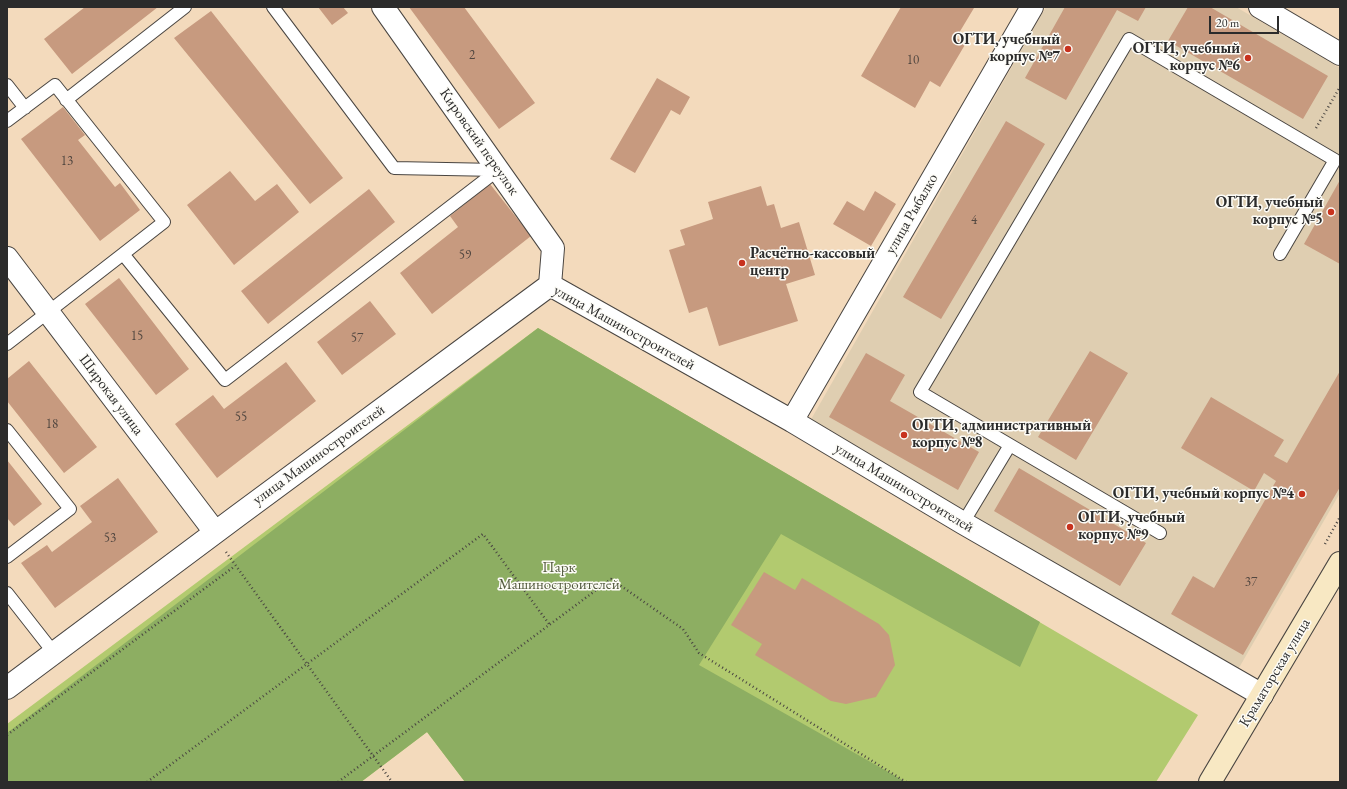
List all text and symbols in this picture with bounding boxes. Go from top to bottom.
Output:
scale bar [1211,8,1281,34]
text: 20 m [1216,15,1239,31]
place label: ОГТИ, учебный корпус №7 [953,31,1060,66]
place label: ОГТИ, учебный корпус №6 [1133,40,1240,75]
marker: ОГТИ, учебный корпус №7 [1063,44,1073,54]
house number: 2 [469,47,475,63]
house number: 10 [907,52,919,68]
marker: ОГТИ, учебный корпус №6 [1243,53,1253,63]
street label: Кировский переулок [435,85,523,199]
house number: 13 [61,153,73,169]
street label: улица Рыбалко [882,171,942,257]
place label: ОГТИ, учебный корпус №5 [1216,194,1323,229]
marker: ОГТИ, учебный корпус №5 [1326,207,1336,217]
house number: 4 [971,212,977,228]
place label: Расчётно-кассовый центр [750,245,875,280]
house number: 59 [459,247,471,263]
marker: Расчётно-кассовый центр [737,258,747,268]
street label: улица Машиностроителей [550,282,698,374]
house number: 15 [131,328,143,344]
house number: 57 [351,330,363,346]
street label: Широкая улица [75,351,147,439]
street label: улица Машиностроителей [249,401,389,509]
house number: 55 [235,409,247,425]
house number: 18 [46,416,58,432]
place label: ОГТИ, административный корпус №8 [912,417,1091,452]
marker: ОГТИ, административный корпус №8 [899,430,909,440]
street label: улица Машиностроителей [831,439,977,537]
place label: ОГТИ, учебный корпус №4 [1113,485,1294,503]
marker: ОГТИ, учебный корпус №4 [1297,489,1307,499]
place label: ОГТИ, учебный корпус №9 [1078,509,1185,544]
marker: ОГТИ, учебный корпус №9 [1065,522,1075,532]
house number: 53 [104,530,116,546]
park label: Парк Машиностроителей [498,559,620,594]
house number: 37 [1245,574,1257,590]
street label: Краматорская улица [1235,615,1315,731]

